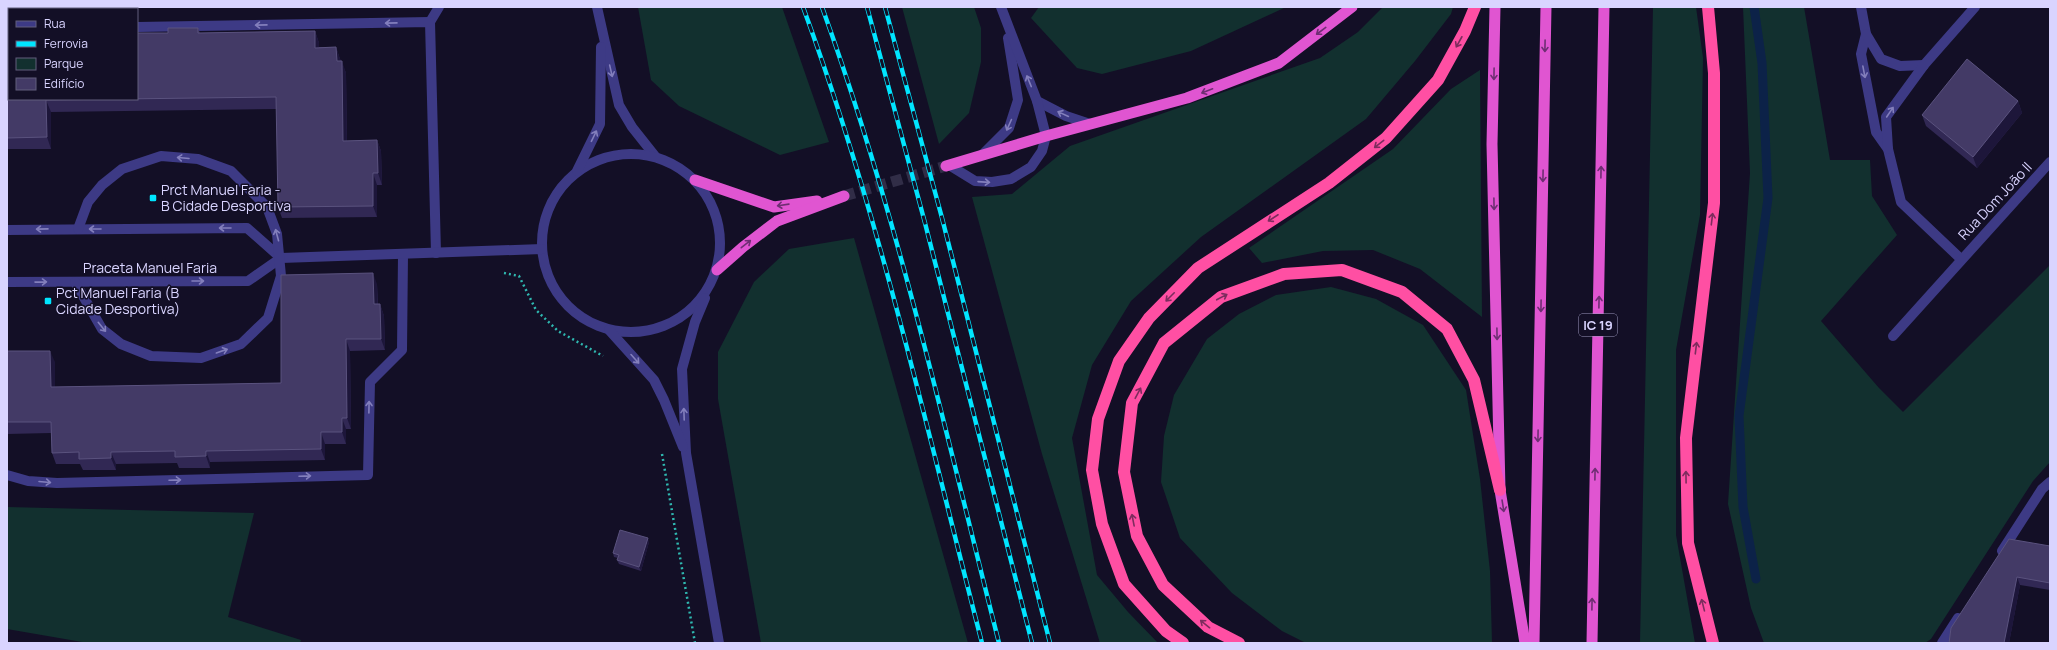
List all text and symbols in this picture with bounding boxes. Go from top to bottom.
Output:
legend [8,8,138,100]
text: Rua [44,15,65,32]
one-way arrow [385,19,398,26]
one-way arrow [255,21,268,29]
one-way arrow [1316,27,1327,36]
text: Ferrovia [44,35,88,52]
one-way arrow [1454,36,1462,48]
one-way arrow [1541,39,1549,52]
text: Parque [44,55,83,72]
one-way arrow [607,64,615,77]
one-way arrow [1861,65,1869,78]
one-way arrow [1490,67,1498,80]
text: Edifício [44,75,84,92]
one-way arrow [1025,75,1033,87]
one-way arrow [1202,87,1214,95]
one-way arrow [1886,106,1894,117]
one-way arrow [1057,110,1069,117]
one-way arrow [1005,118,1013,130]
one-way arrow [591,130,598,142]
one-way arrow [1374,139,1385,148]
one-way arrow [177,154,190,162]
street label: Rua Dom João II [1954,158,2036,244]
one-way arrow [1597,166,1605,179]
one-way arrow [1539,169,1547,182]
one-way arrow [977,178,990,185]
place label: Prct Manuel Faria - B Cidade Desportiva [161,180,291,215]
marker: Prct Manuel Faria - B Cidade Desportiva [148,193,158,203]
one-way arrow [1490,197,1498,210]
one-way arrow [777,201,790,209]
one-way arrow [1708,213,1716,226]
one-way arrow [1268,214,1279,222]
one-way arrow [219,224,232,232]
one-way arrow [36,225,49,233]
one-way arrow [89,225,102,233]
one-way arrow [272,228,280,241]
one-way arrow [740,240,751,249]
street label: Praceta Manuel Faria [83,258,217,277]
one-way arrow [191,277,204,285]
one-way arrow [34,278,47,286]
place label: Pct Manuel Faria (B Cidade Desportiva) [56,283,180,318]
one-way arrow [1165,292,1175,302]
one-way arrow [1216,293,1228,300]
marker: Pct Manuel Faria (B Cidade Desportiva) [43,296,53,306]
one-way arrow [1595,296,1602,309]
one-way arrow [1537,299,1544,312]
road number: IC 19 [1579,314,1617,336]
one-way arrow [98,322,106,333]
one-way arrow [1493,327,1500,340]
one-way arrow [1693,342,1700,355]
one-way arrow [215,347,228,354]
one-way arrow [630,354,640,364]
one-way arrow [1135,387,1142,399]
one-way arrow [365,401,373,414]
one-way arrow [680,408,688,421]
one-way arrow [1534,429,1542,442]
one-way arrow [1591,468,1599,481]
one-way arrow [1683,471,1690,484]
one-way arrow [298,473,311,480]
one-way arrow [168,476,181,484]
one-way arrow [38,479,51,486]
one-way arrow [1499,499,1507,512]
one-way arrow [1129,514,1137,527]
one-way arrow [1589,598,1596,611]
one-way arrow [1699,599,1707,612]
one-way arrow [1200,620,1211,628]

